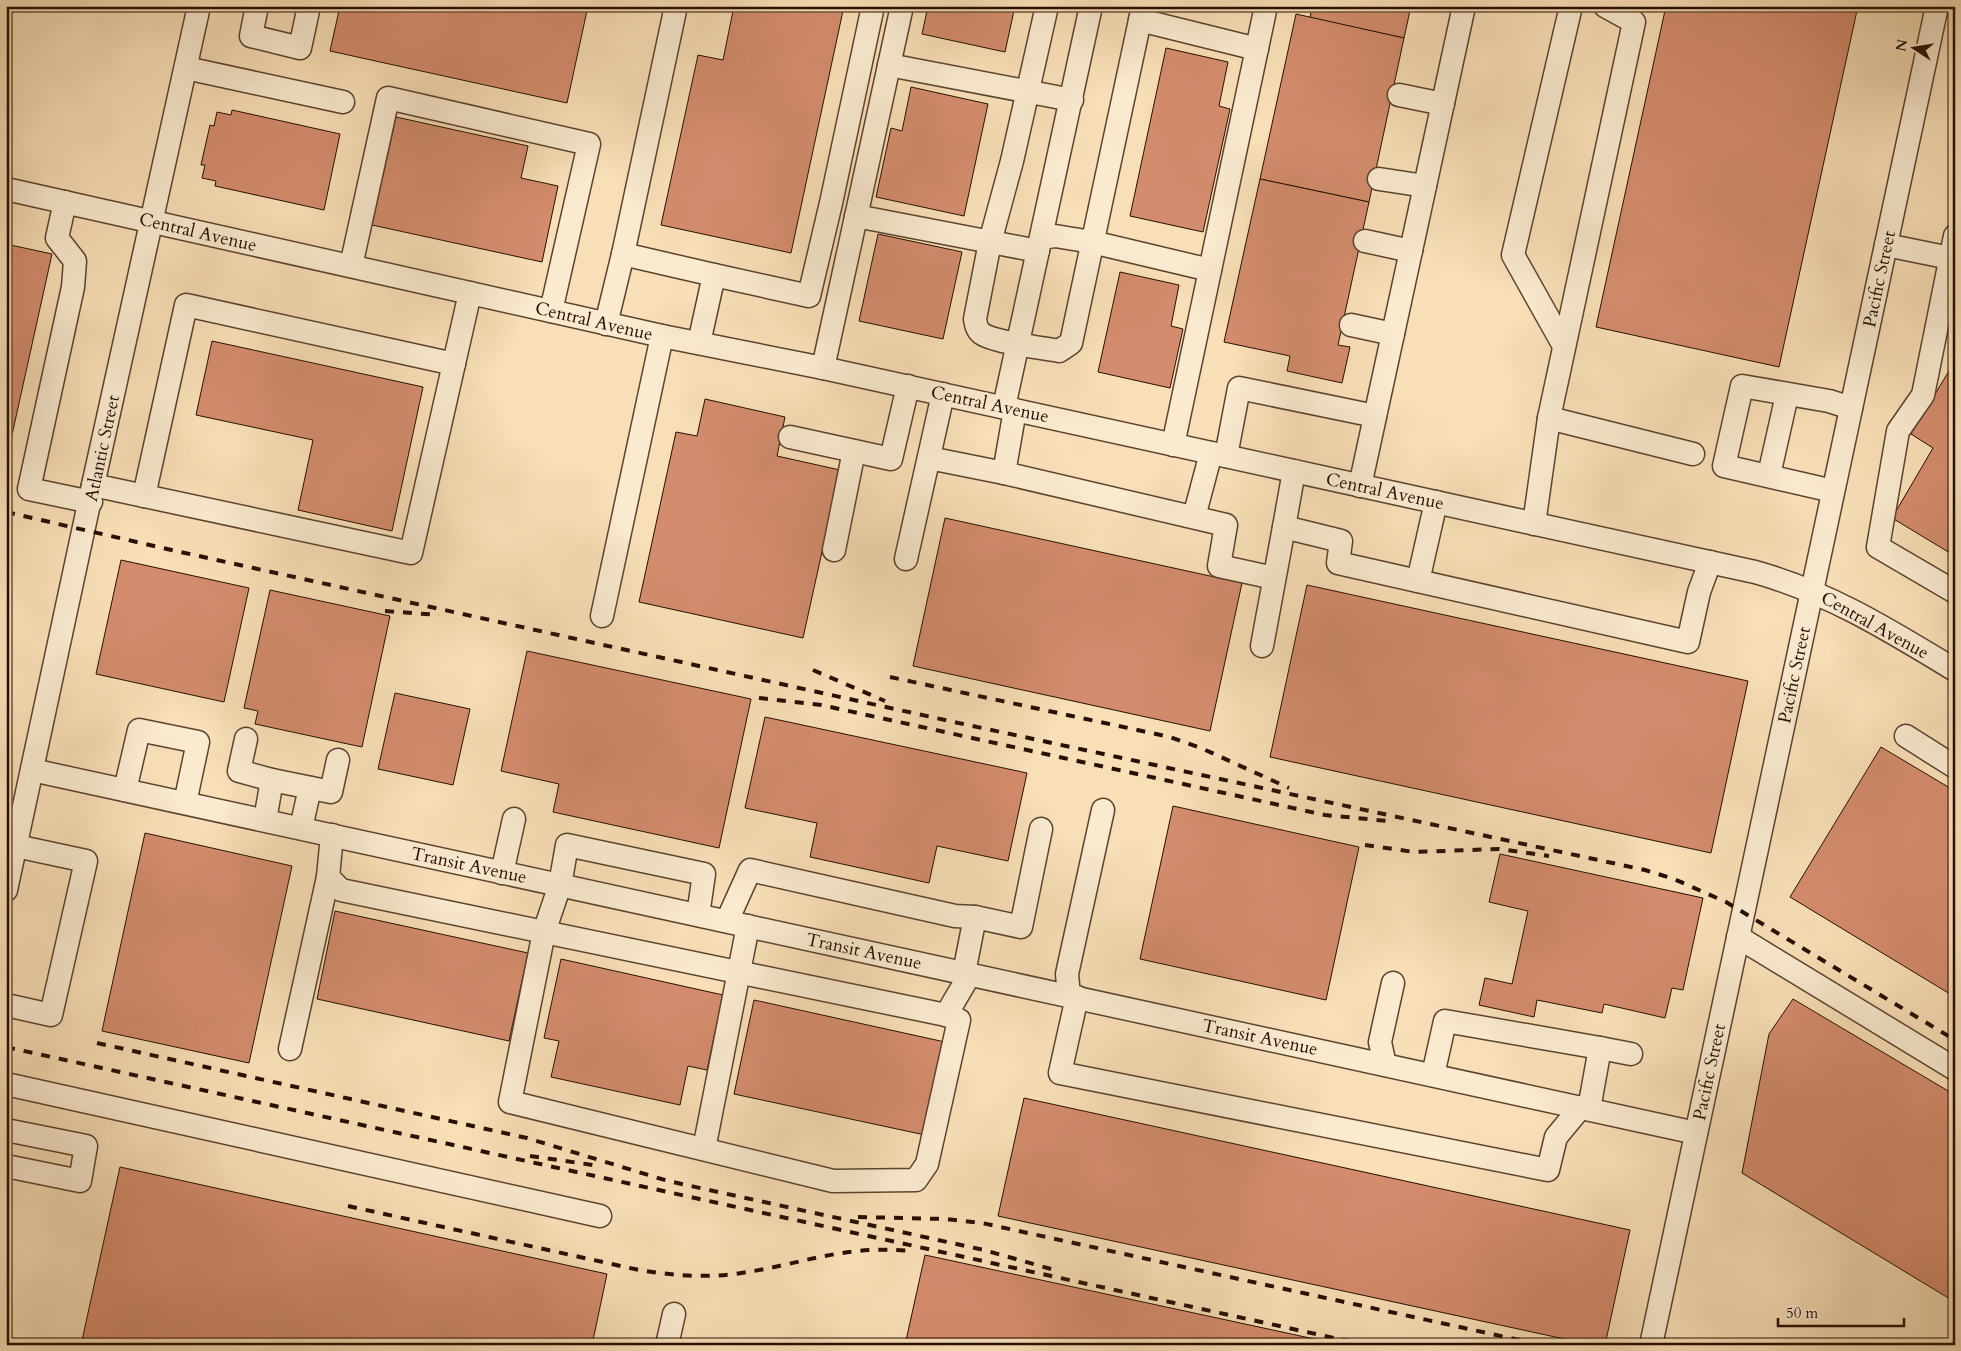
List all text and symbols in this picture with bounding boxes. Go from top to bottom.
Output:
north arrow [1888,22,1938,72]
text: N [1891,37,1912,53]
street label: Central Avenue [137,207,259,258]
street label: Pacific Street [1857,228,1902,330]
street label: Central Avenue [533,296,655,347]
street label: Central Avenue [929,380,1051,429]
street label: Atlantic Street [79,392,126,504]
street label: Central Avenue [1324,467,1446,516]
street label: Central Avenue [1816,585,1933,665]
street label: Pacific Street [1772,624,1817,726]
street label: Transit Avenue [409,841,529,890]
street label: Transit Avenue [804,927,924,976]
street label: Transit Avenue [1200,1013,1320,1062]
street label: Pacific Street [1687,1021,1732,1123]
scale bar [1778,1296,1905,1328]
text: 50 m [1786,1303,1818,1323]

